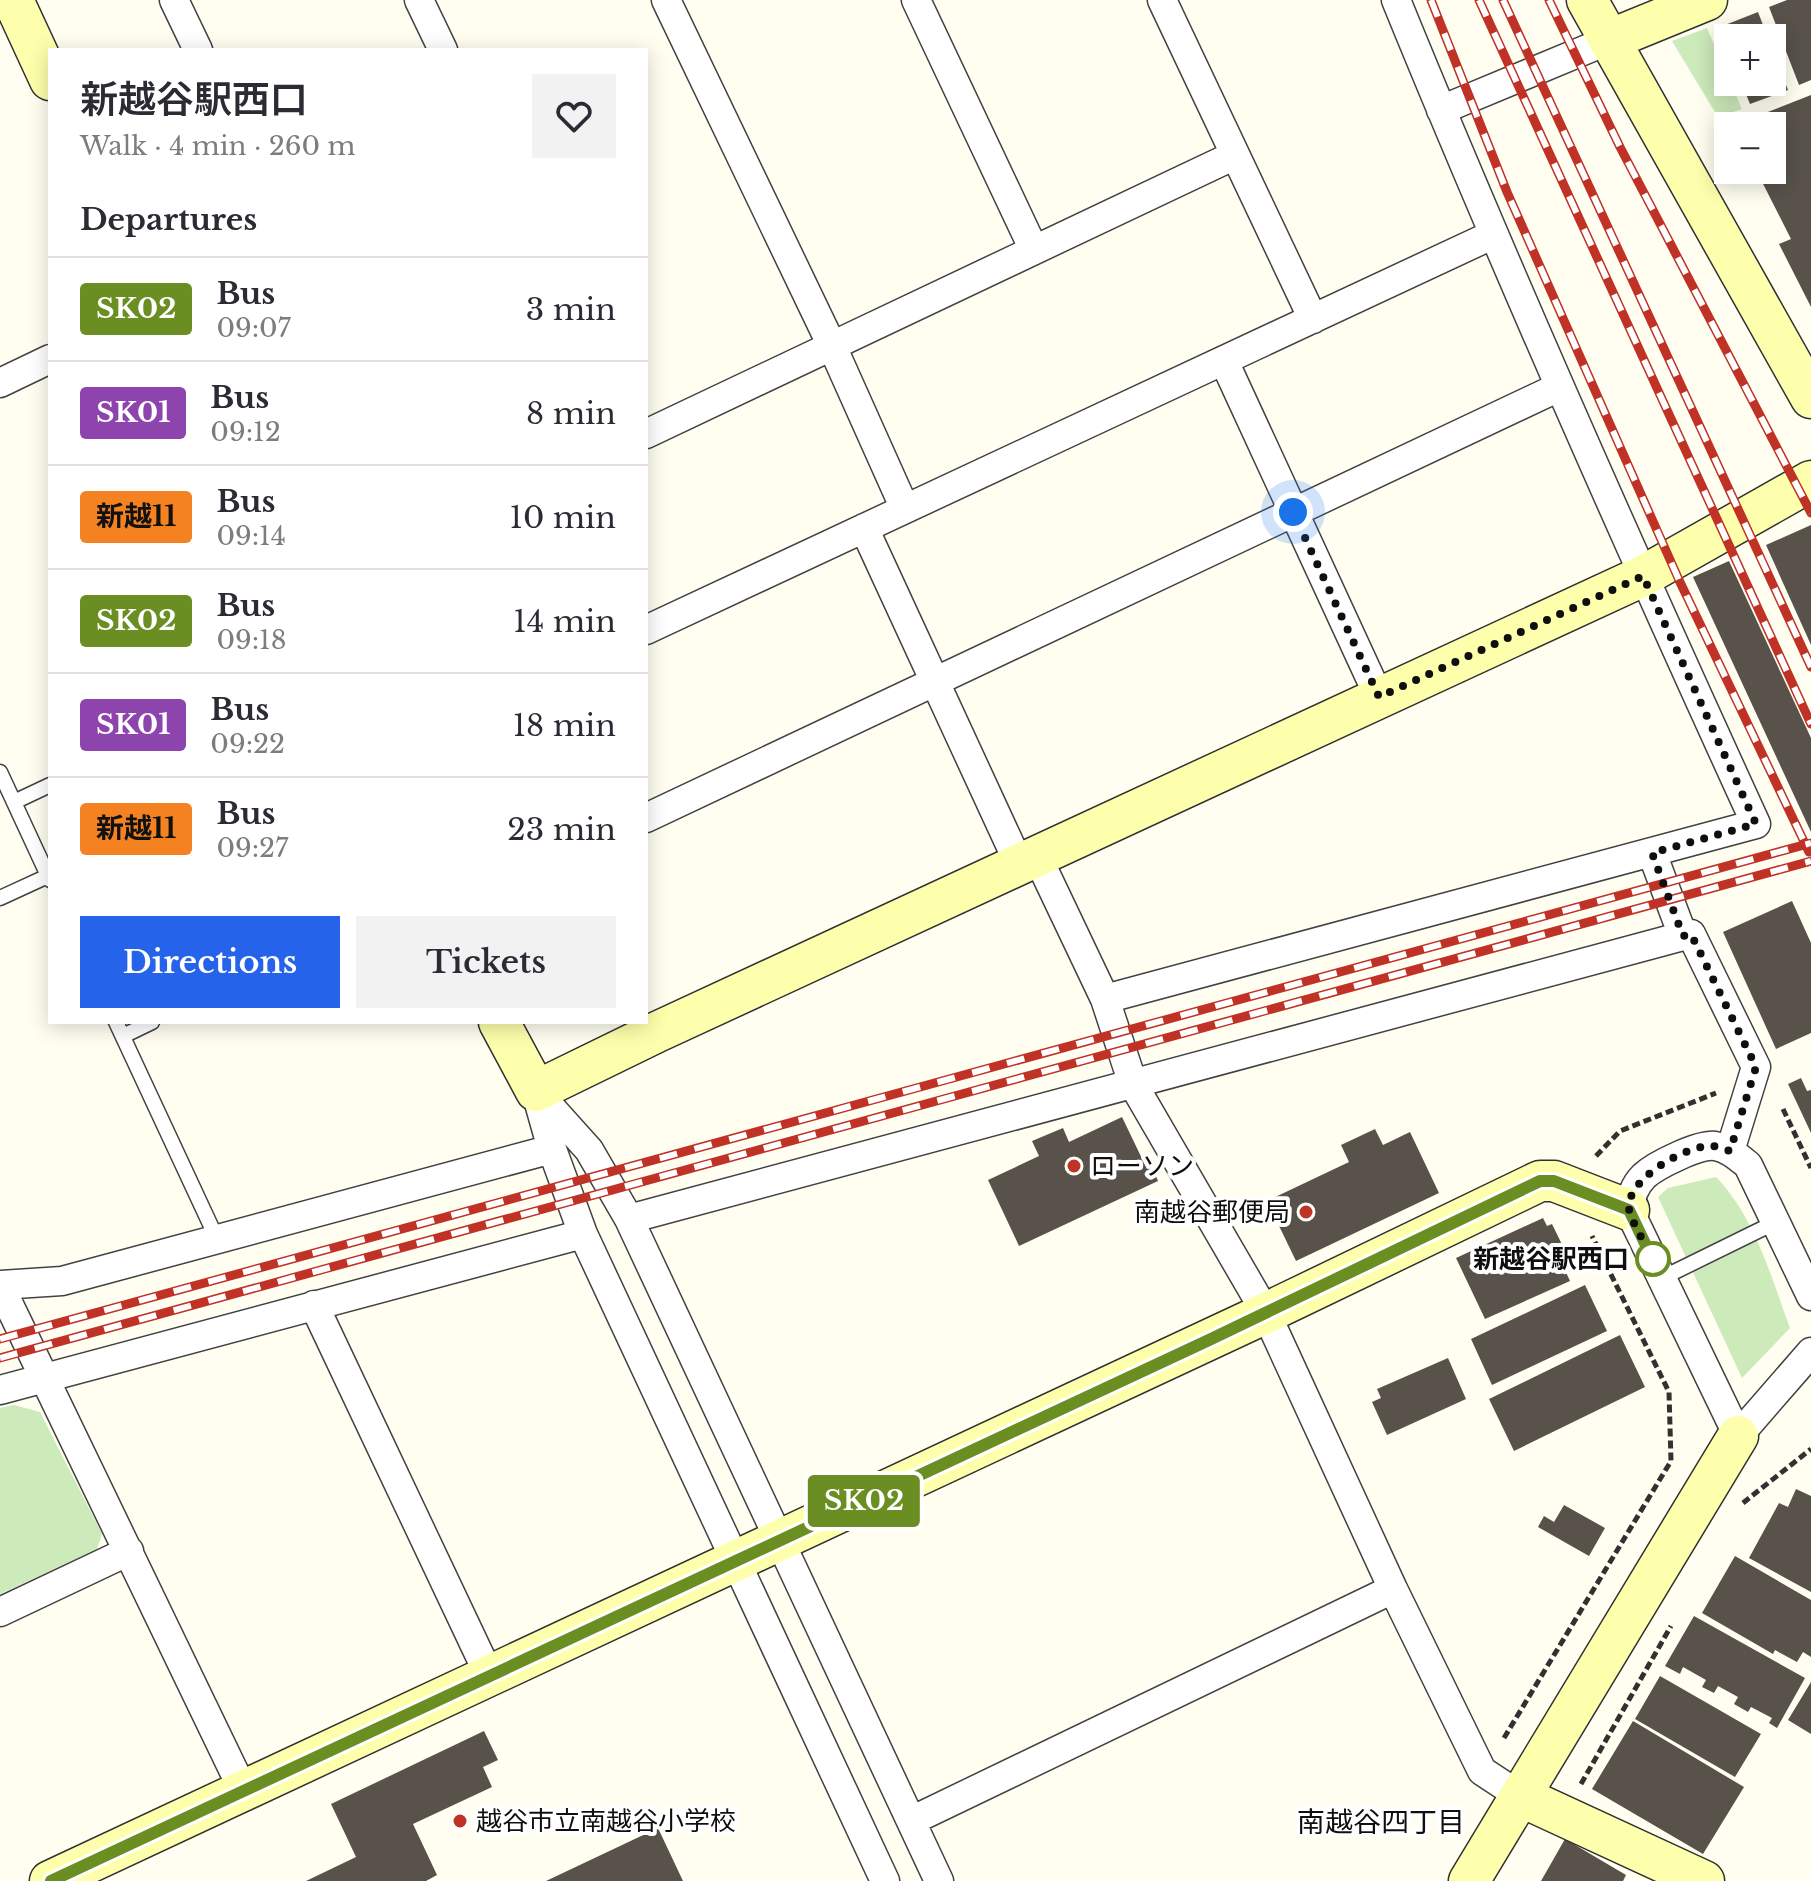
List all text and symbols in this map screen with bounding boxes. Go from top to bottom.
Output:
map controls [1714,24,1786,184]
button: + [1714,24,1786,96]
button: heart [532,74,616,158]
text: 新越谷駅西口 [80,76,308,123]
button: − [1714,112,1786,184]
text: Walk · 4 min · 260 m [80,130,355,162]
text: Departures [80,201,257,238]
text: Bus [216,275,275,312]
text: SK02 [96,291,176,326]
text: 3 min [526,291,616,328]
text: 09:07 [216,312,291,344]
text: Bus [210,379,269,416]
text: SK01 [96,395,170,430]
text: 8 min [526,395,616,432]
text: 09:12 [210,416,281,448]
text: Bus [216,483,275,520]
your location [1273,492,1313,532]
text: 新越11 [96,499,176,534]
text: 10 min [510,499,616,536]
text: 09:14 [216,520,286,552]
text: Bus [216,587,275,624]
text: SK02 [96,603,176,638]
text: 14 min [513,603,616,640]
text: 09:18 [216,624,286,656]
text: Bus [210,691,269,728]
text: SK01 [96,707,170,742]
text: 18 min [513,707,616,744]
text: 09:22 [210,728,285,760]
text: Bus [216,795,275,832]
text: 新越11 [96,811,176,846]
text: 23 min [507,811,616,848]
text: 09:27 [216,832,288,864]
button: Directions [80,916,340,1008]
button: Tickets [356,916,616,1008]
place label: ローソン [1090,1150,1194,1182]
marker: ローソン [1065,1157,1083,1175]
place label: 南越谷郵便局 [1134,1196,1290,1228]
marker: 南越谷郵便局 [1297,1203,1315,1221]
marker: 新越谷駅西口 [1636,1242,1670,1276]
place label: 新越谷駅西口 [1473,1243,1629,1275]
line badge: SK02 [808,1475,920,1527]
text: SK02 [824,1483,904,1518]
place label: 越谷市立南越谷小学校 [476,1805,736,1837]
district label: 南越谷四丁目 [1297,1805,1465,1840]
marker: 越谷市立南越谷小学校 [451,1812,469,1830]

